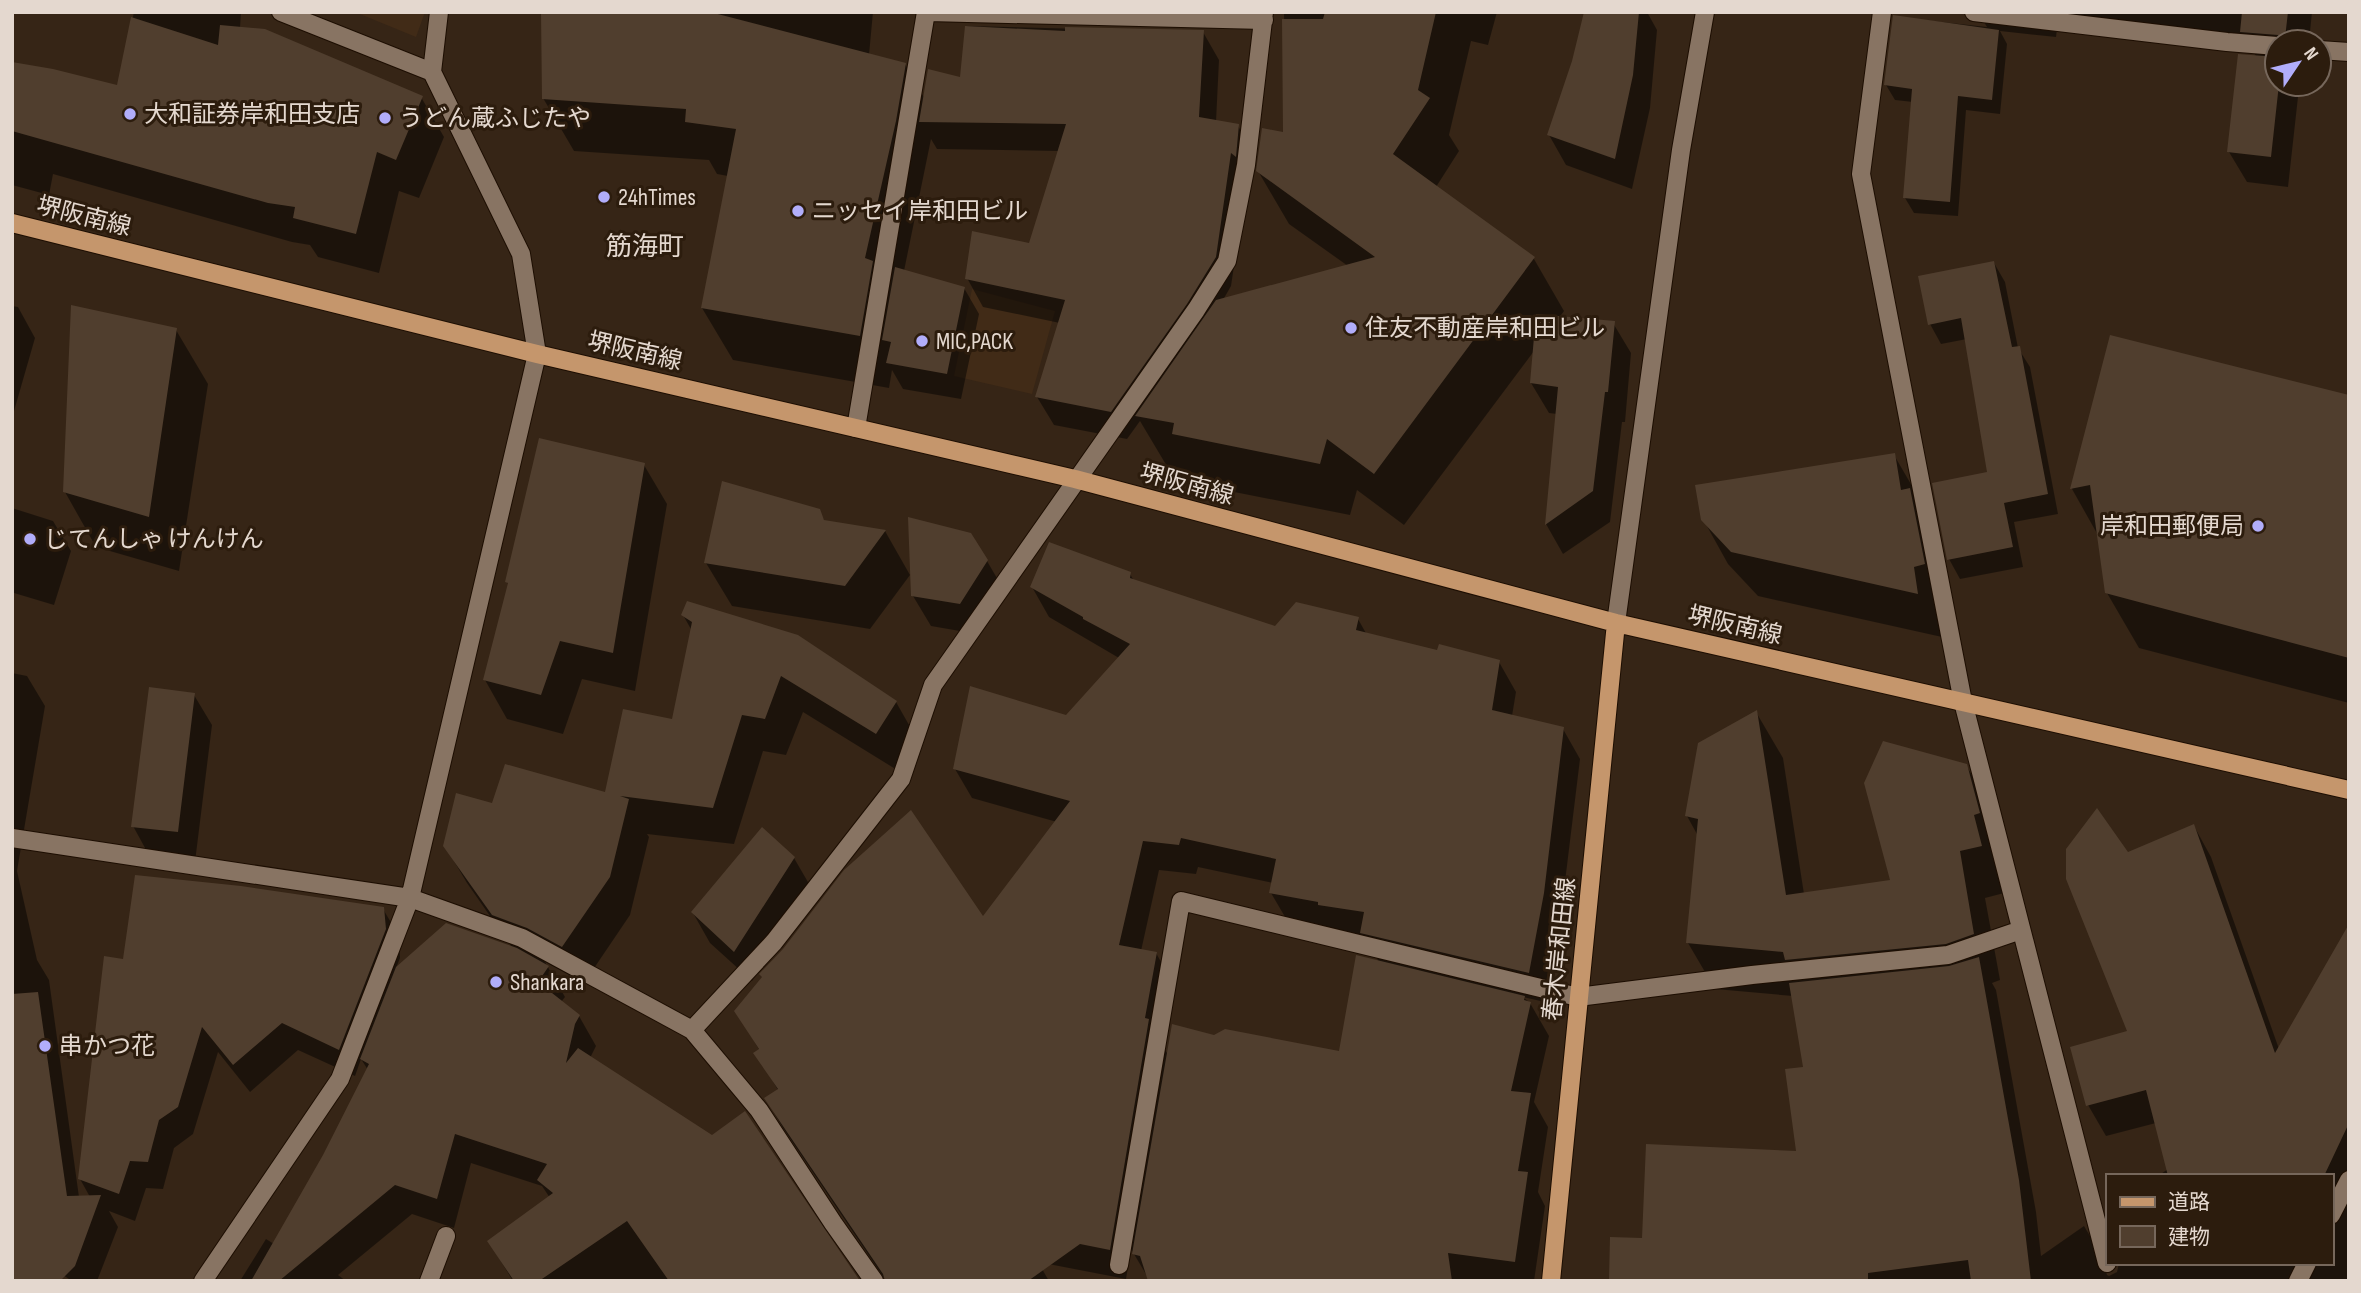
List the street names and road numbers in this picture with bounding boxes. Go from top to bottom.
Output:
street label: 堺阪南線 [34,191,134,242]
street label: 堺阪南線 [585,327,685,376]
street label: 堺阪南線 [1137,458,1237,511]
street label: 堺阪南線 [1685,601,1785,650]
street label: 春木岸和田線 [1538,876,1581,1022]

